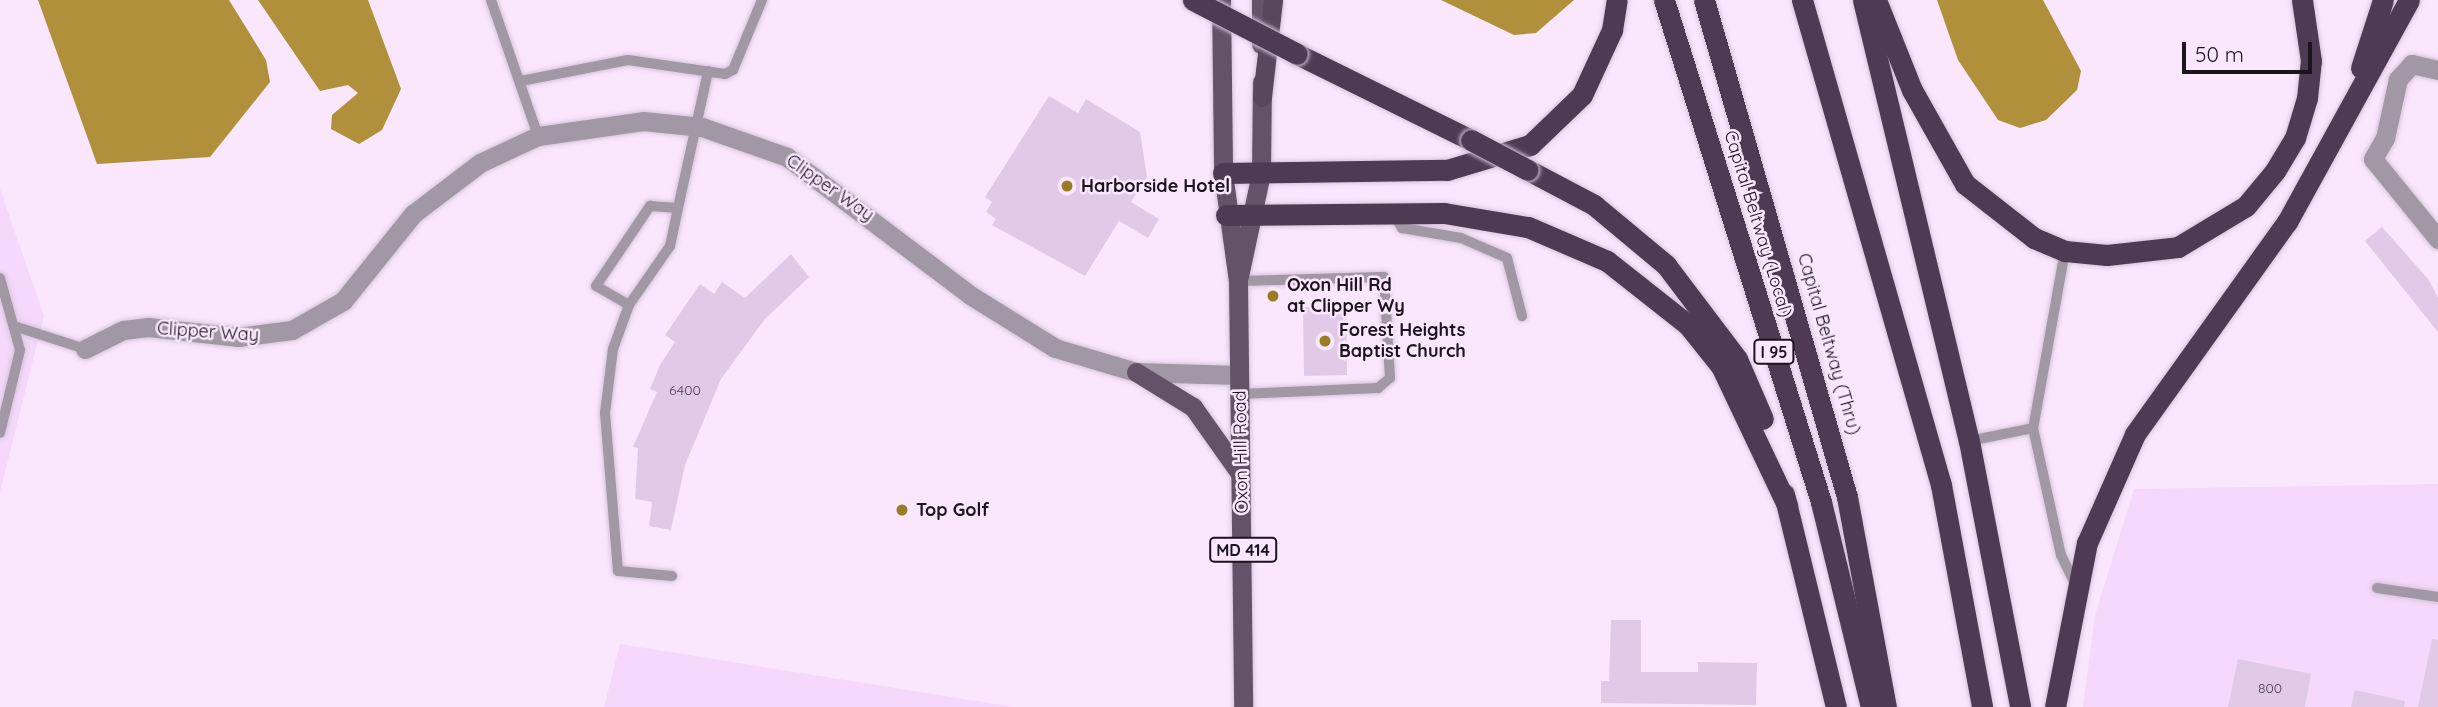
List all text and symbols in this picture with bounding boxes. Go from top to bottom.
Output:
scale bar [2186,28,2316,72]
text: 50 m [2195,41,2244,67]
street label: Capital Beltway (Local) [1719,128,1797,320]
street label: Clipper Way [782,150,878,226]
place label: Harborside Hotel [1081,175,1230,197]
marker: Harborside Hotel [1059,178,1075,194]
street label: Capital Beltway (Thru) [1793,251,1865,437]
place label: Oxon Hill Rd at Clipper Wy [1287,275,1405,318]
marker: Oxon Hill Rd at Clipper Wy [1265,288,1281,304]
street label: Clipper Way [156,318,260,346]
place label: Forest Heights Baptist Church [1339,320,1466,362]
marker: Forest Heights Baptist Church [1317,333,1333,349]
road number: I 95 [1753,340,1795,364]
house number: 6400 [669,382,701,398]
street label: Oxon Hill Road [1229,390,1253,514]
place label: Top Golf [916,499,989,521]
marker: Top Golf [894,502,910,518]
road number: MD 414 [1208,538,1278,562]
house number: 800 [2258,680,2282,696]

